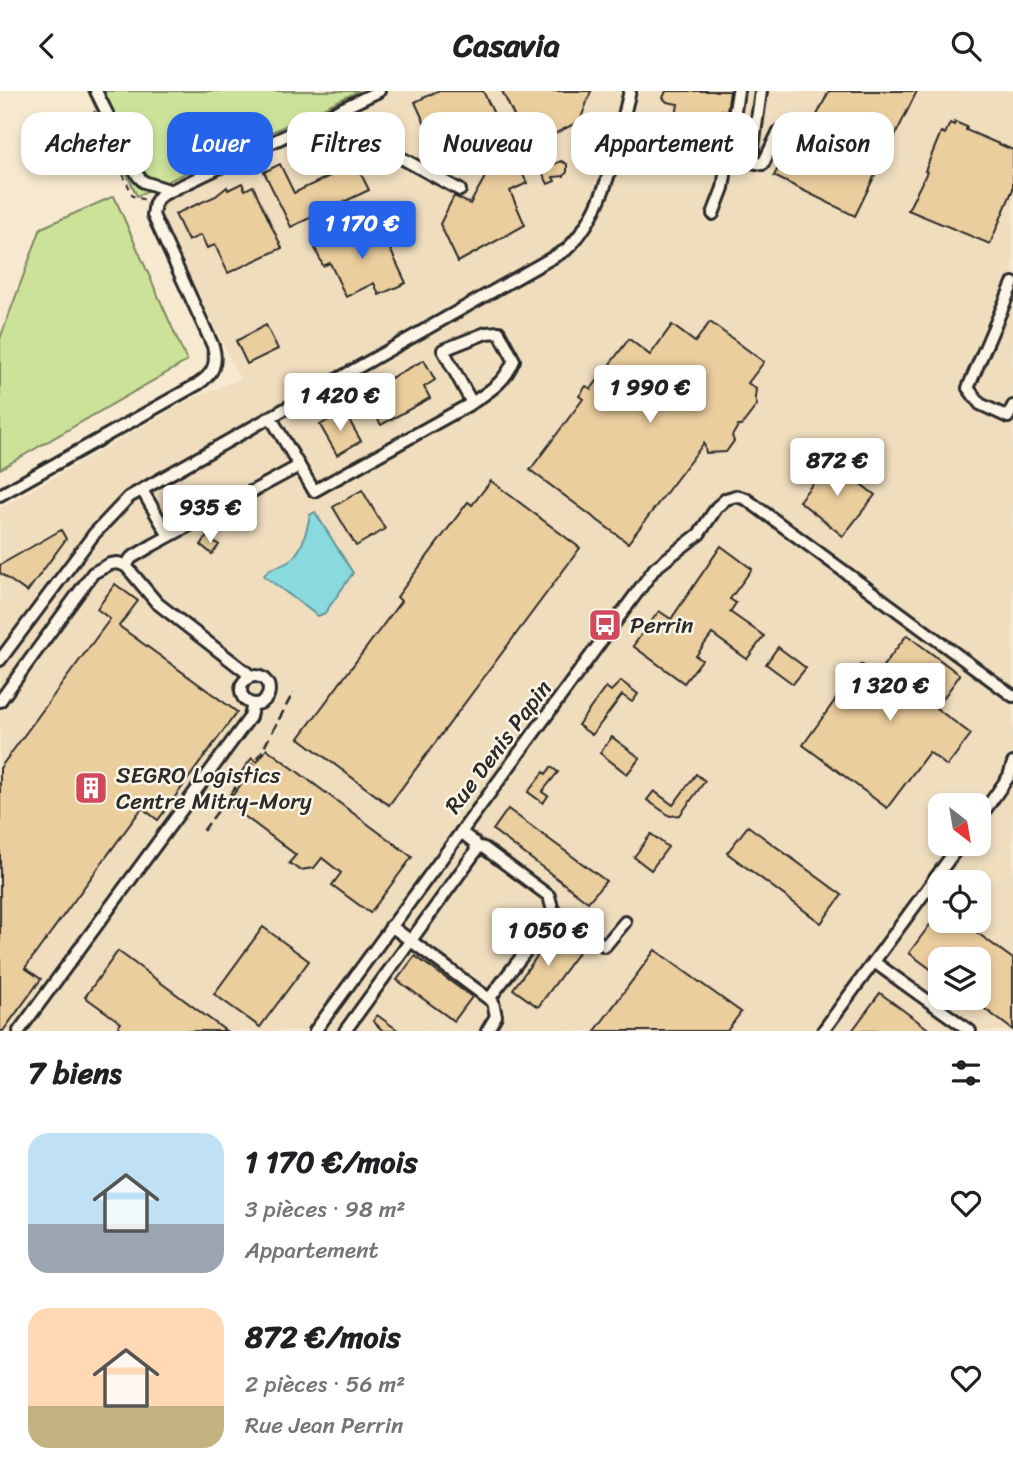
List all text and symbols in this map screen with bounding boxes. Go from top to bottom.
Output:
text: Casavia [453,17,560,74]
icon: back [28,27,66,65]
icon: search [947,27,985,65]
chip: Acheter [21,112,153,175]
chip: Louer [167,112,273,175]
chip: Filtres [287,112,405,175]
chip: Nouveau [419,112,557,175]
chip: Appartement [571,112,758,175]
chip: Maison [772,112,894,175]
pin: 1 170 € [297,201,427,261]
text: 1 170 € [325,203,399,244]
pin: 1 990 € [585,365,715,425]
text: 1 990 € [610,367,690,408]
pin: 1 420 € [275,373,405,433]
text: 1 420 € [300,375,380,416]
pin: 872 € [788,439,886,498]
text: 872 € [806,440,868,481]
pin: 935 € [161,485,259,545]
text: 935 € [179,487,241,528]
place label: Perrin [630,605,694,646]
bus stop icon: Perrin [586,606,624,644]
pin: 1 320 € [825,663,955,723]
text: 1 320 € [851,665,929,706]
street label: Rue Denis Papin [434,671,562,823]
place label: SEGRO Logistics Centre Mitry-Mory [116,755,312,822]
building icon: SEGRO Logistics Centre Mitry-Mory [72,769,110,807]
north arrow [928,793,990,856]
map controls [928,793,991,1010]
button: locate [928,870,991,933]
pin: 1 050 € [483,909,613,968]
text: 1 050 € [508,910,588,951]
button: layers [928,947,991,1010]
text: 7 biens [28,1046,122,1100]
icon: filters [947,1054,985,1092]
text: 1 170 €/mois [245,1135,418,1189]
icon: home [84,1161,168,1245]
icon: heart [947,1184,985,1222]
text: 3 pièces · 98 m² [245,1189,405,1230]
text: Appartement [245,1230,379,1271]
text: 872 €/mois [245,1310,401,1364]
icon: home [84,1336,168,1420]
icon: heart [947,1359,985,1397]
text: 2 pièces · 56 m² [245,1364,405,1405]
text: Rue Jean Perrin [245,1405,404,1446]

